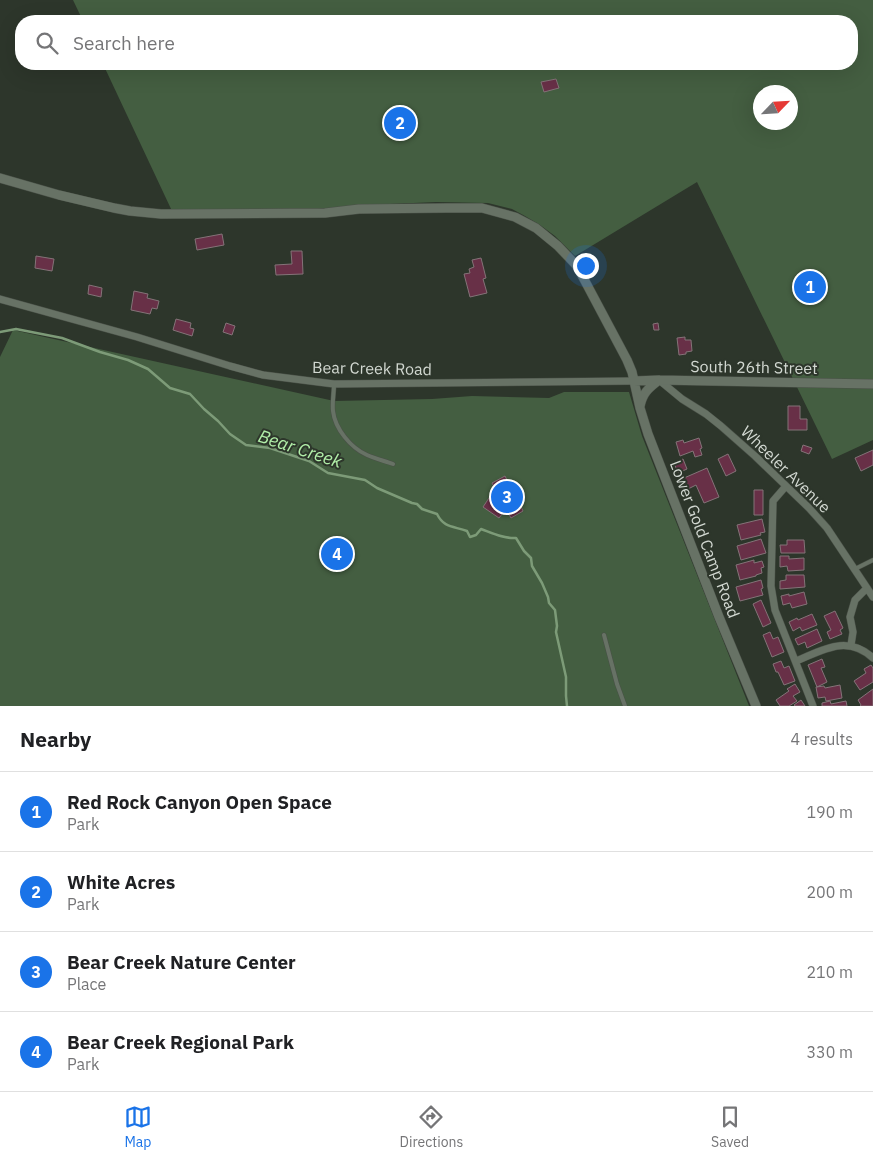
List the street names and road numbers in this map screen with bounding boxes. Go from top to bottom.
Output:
street label: South 26th Street [690,356,818,378]
street label: Bear Creek Road [312,357,432,379]
street label: Wheeler Avenue [737,421,835,517]
street label: Lower Gold Camp Road [666,457,744,621]

